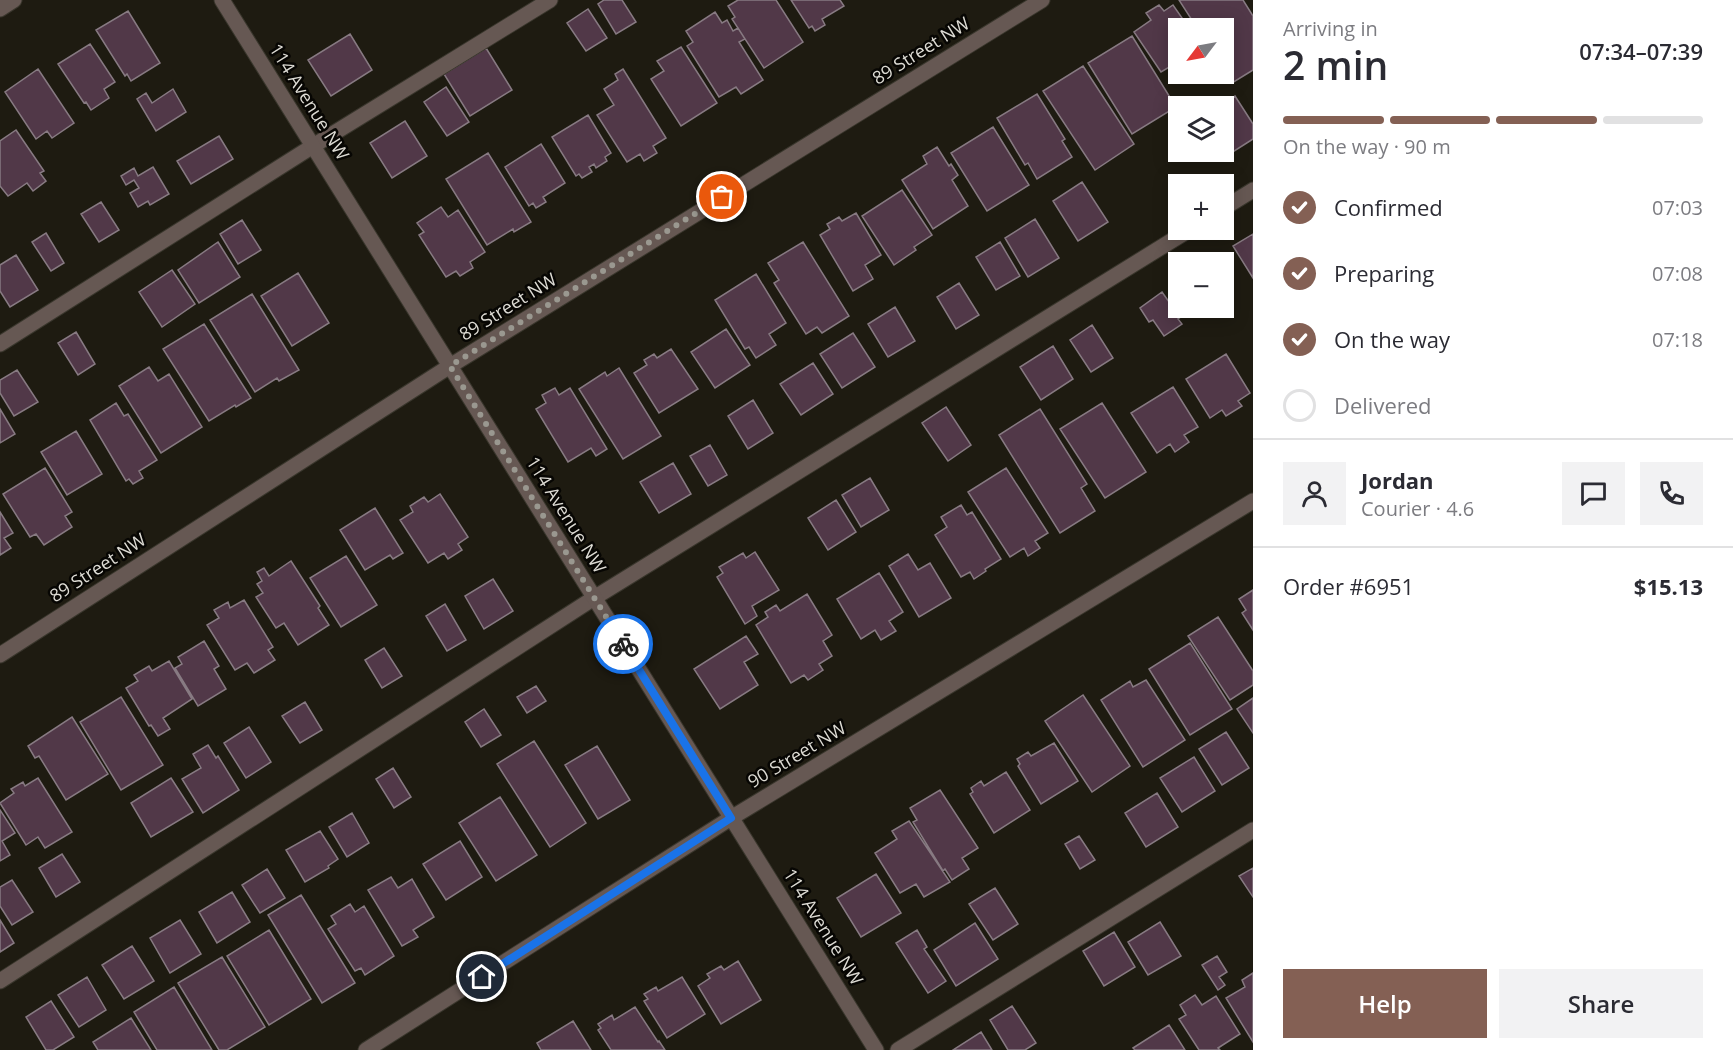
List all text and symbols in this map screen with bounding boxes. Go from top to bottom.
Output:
street label: 89 Street NW [867,11,974,90]
text: Arriving in [1283,15,1378,42]
north arrow [1168,18,1234,84]
map controls [1168,18,1234,318]
text: 07:34–07:39 [1579,36,1703,66]
text: 2 min [1283,38,1388,91]
street label: 114 Avenue NW [264,39,355,165]
button: layers [1168,96,1234,162]
text: On the way · 90 m [1283,133,1451,160]
pin [696,171,747,222]
button: + [1168,174,1234,240]
icon: bag [705,180,738,213]
icon: check [1283,191,1316,224]
text: Confirmed [1334,192,1443,222]
text: 07:03 [1652,194,1703,221]
button: − [1168,252,1234,318]
icon: check [1283,257,1316,290]
text: Preparing [1334,258,1434,288]
text: 07:08 [1652,260,1703,287]
street label: 89 Street NW [454,267,561,346]
icon: check [1283,323,1316,356]
text: On the way [1334,324,1450,354]
text: 07:18 [1652,326,1703,353]
text: Delivered [1334,390,1432,420]
street label: 114 Avenue NW [521,452,612,578]
button: person [1283,462,1346,525]
button: chat [1562,462,1625,525]
button: phone [1640,462,1703,525]
text: Jordan [1361,465,1434,495]
text: Courier · 4.6 [1361,495,1474,522]
street label: 89 Street NW [45,527,151,607]
text: Order #6951 [1283,571,1414,601]
text: $15.13 [1634,571,1703,601]
courier [593,614,653,674]
icon: bike [607,628,640,661]
street label: 90 Street NW [743,715,850,793]
street label: 114 Avenue NW [778,864,869,990]
pin [456,951,507,1002]
icon: home [465,960,498,993]
button: Help [1283,969,1487,1038]
button: Share [1499,969,1703,1038]

